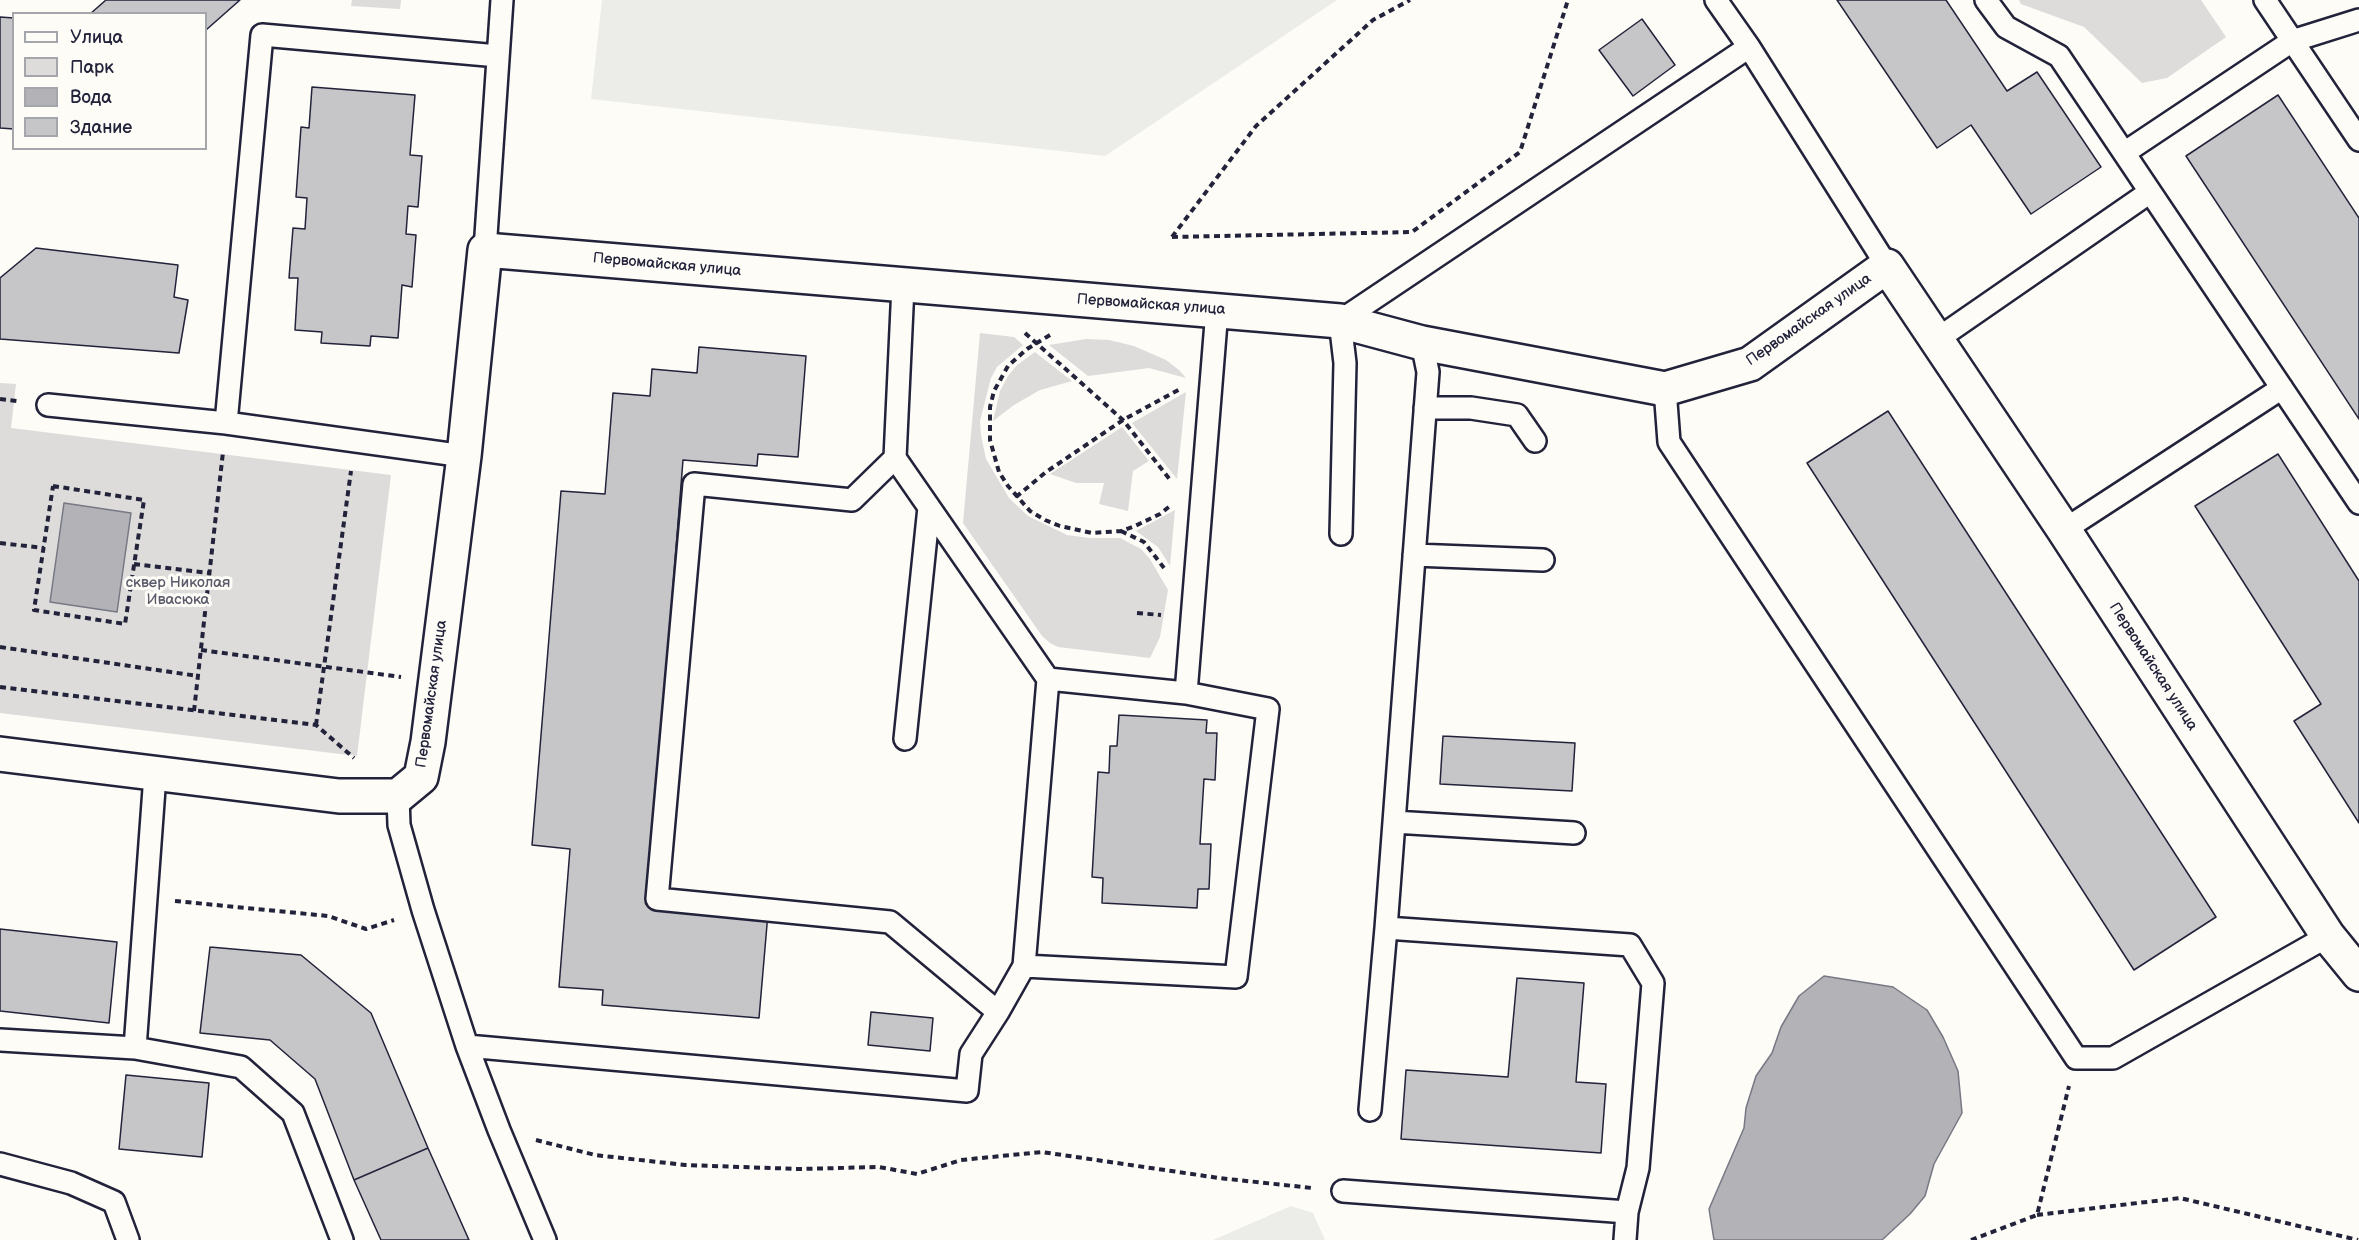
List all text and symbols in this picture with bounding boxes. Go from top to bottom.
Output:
legend [12,12,207,150]
text: Улица [70,27,123,48]
text: Парк [70,57,114,78]
text: Вода [70,87,112,108]
text: Здание [70,117,132,138]
street label: Первомайская улица [592,250,742,280]
street label: Первомайская улица [1743,270,1875,370]
street label: Первомайская улица [1076,291,1226,319]
park label: сквер Николая Ивасюка [126,574,230,609]
street label: Первомайская улица [2105,600,2201,734]
street label: Первомайская улица [413,619,451,769]

